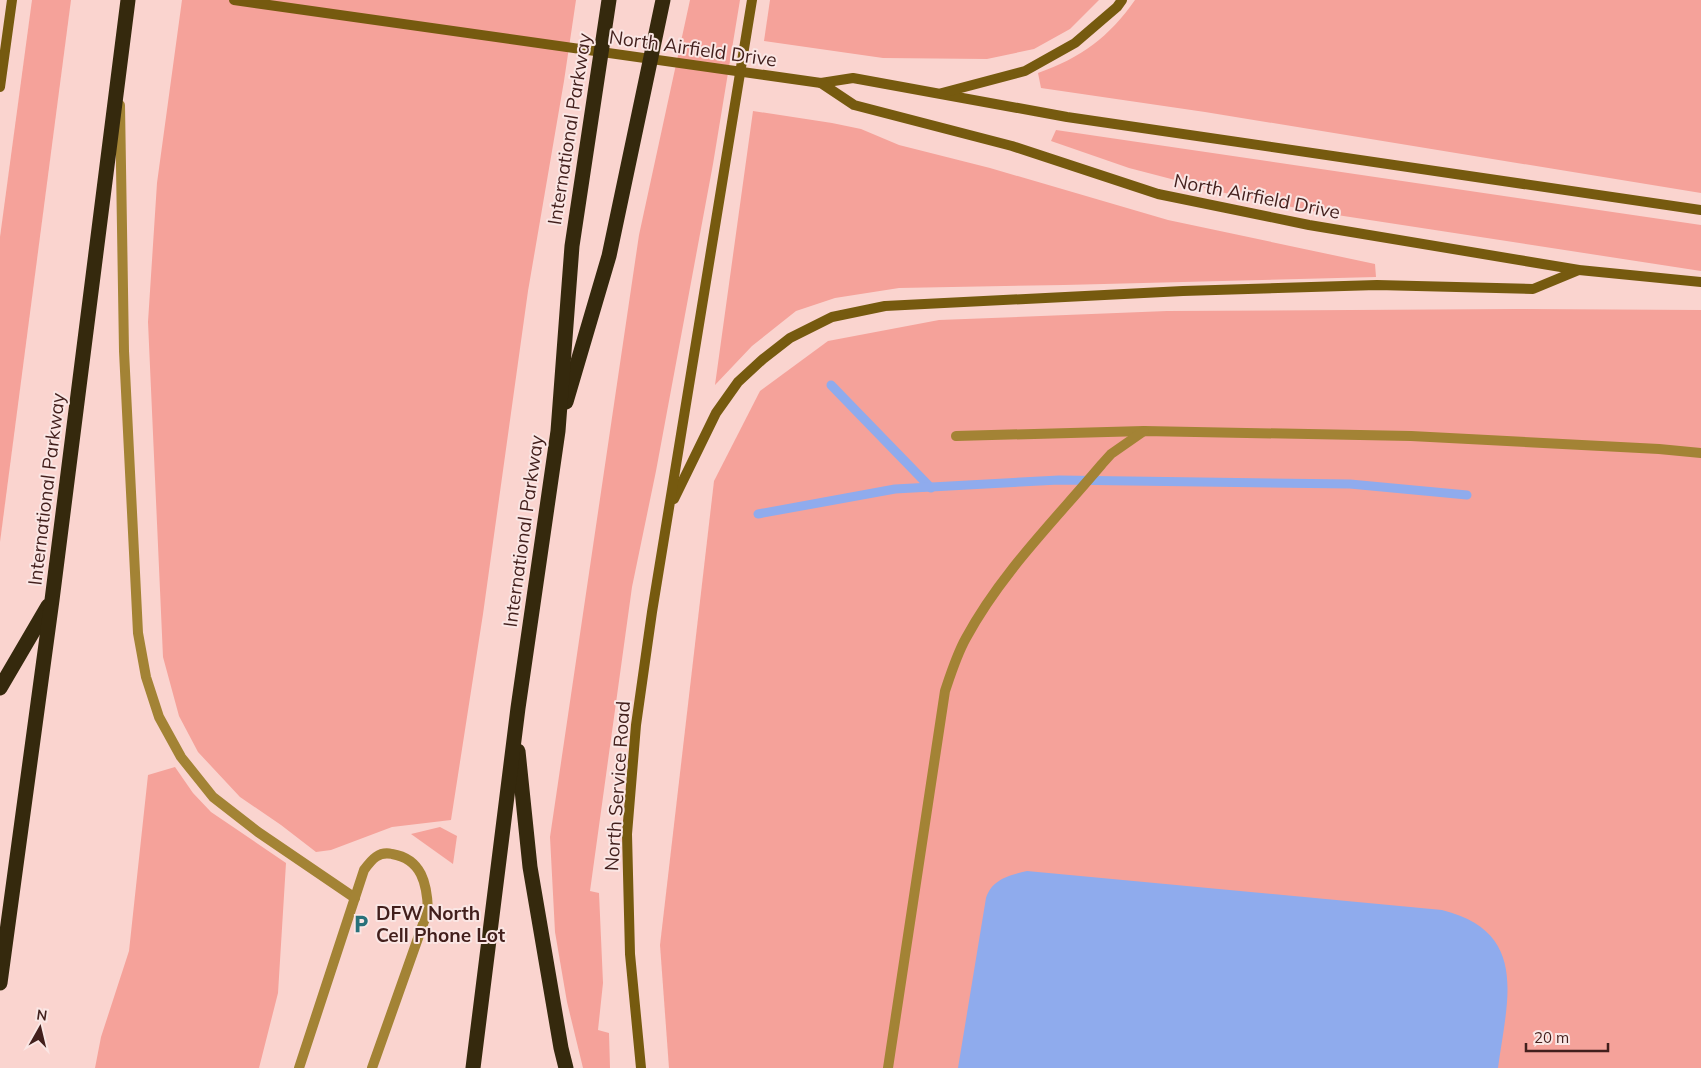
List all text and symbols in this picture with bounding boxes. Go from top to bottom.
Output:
street label: North Airfield Drive [608,24,778,72]
street label: International Parkway [542,31,596,227]
street label: North Airfield Drive [1172,168,1342,224]
street label: International Parkway [22,391,70,587]
street label: International Parkway [498,433,548,629]
street label: North Service Road [599,700,635,872]
place label: DFW North Cell Phone Lot [376,901,505,947]
parking icon: DFW North Cell Phone Lot [350,913,372,935]
north arrow [15,1003,65,1053]
text: N [35,1005,48,1025]
scale bar [1526,1020,1608,1052]
text: 20 m [1534,1028,1569,1047]

